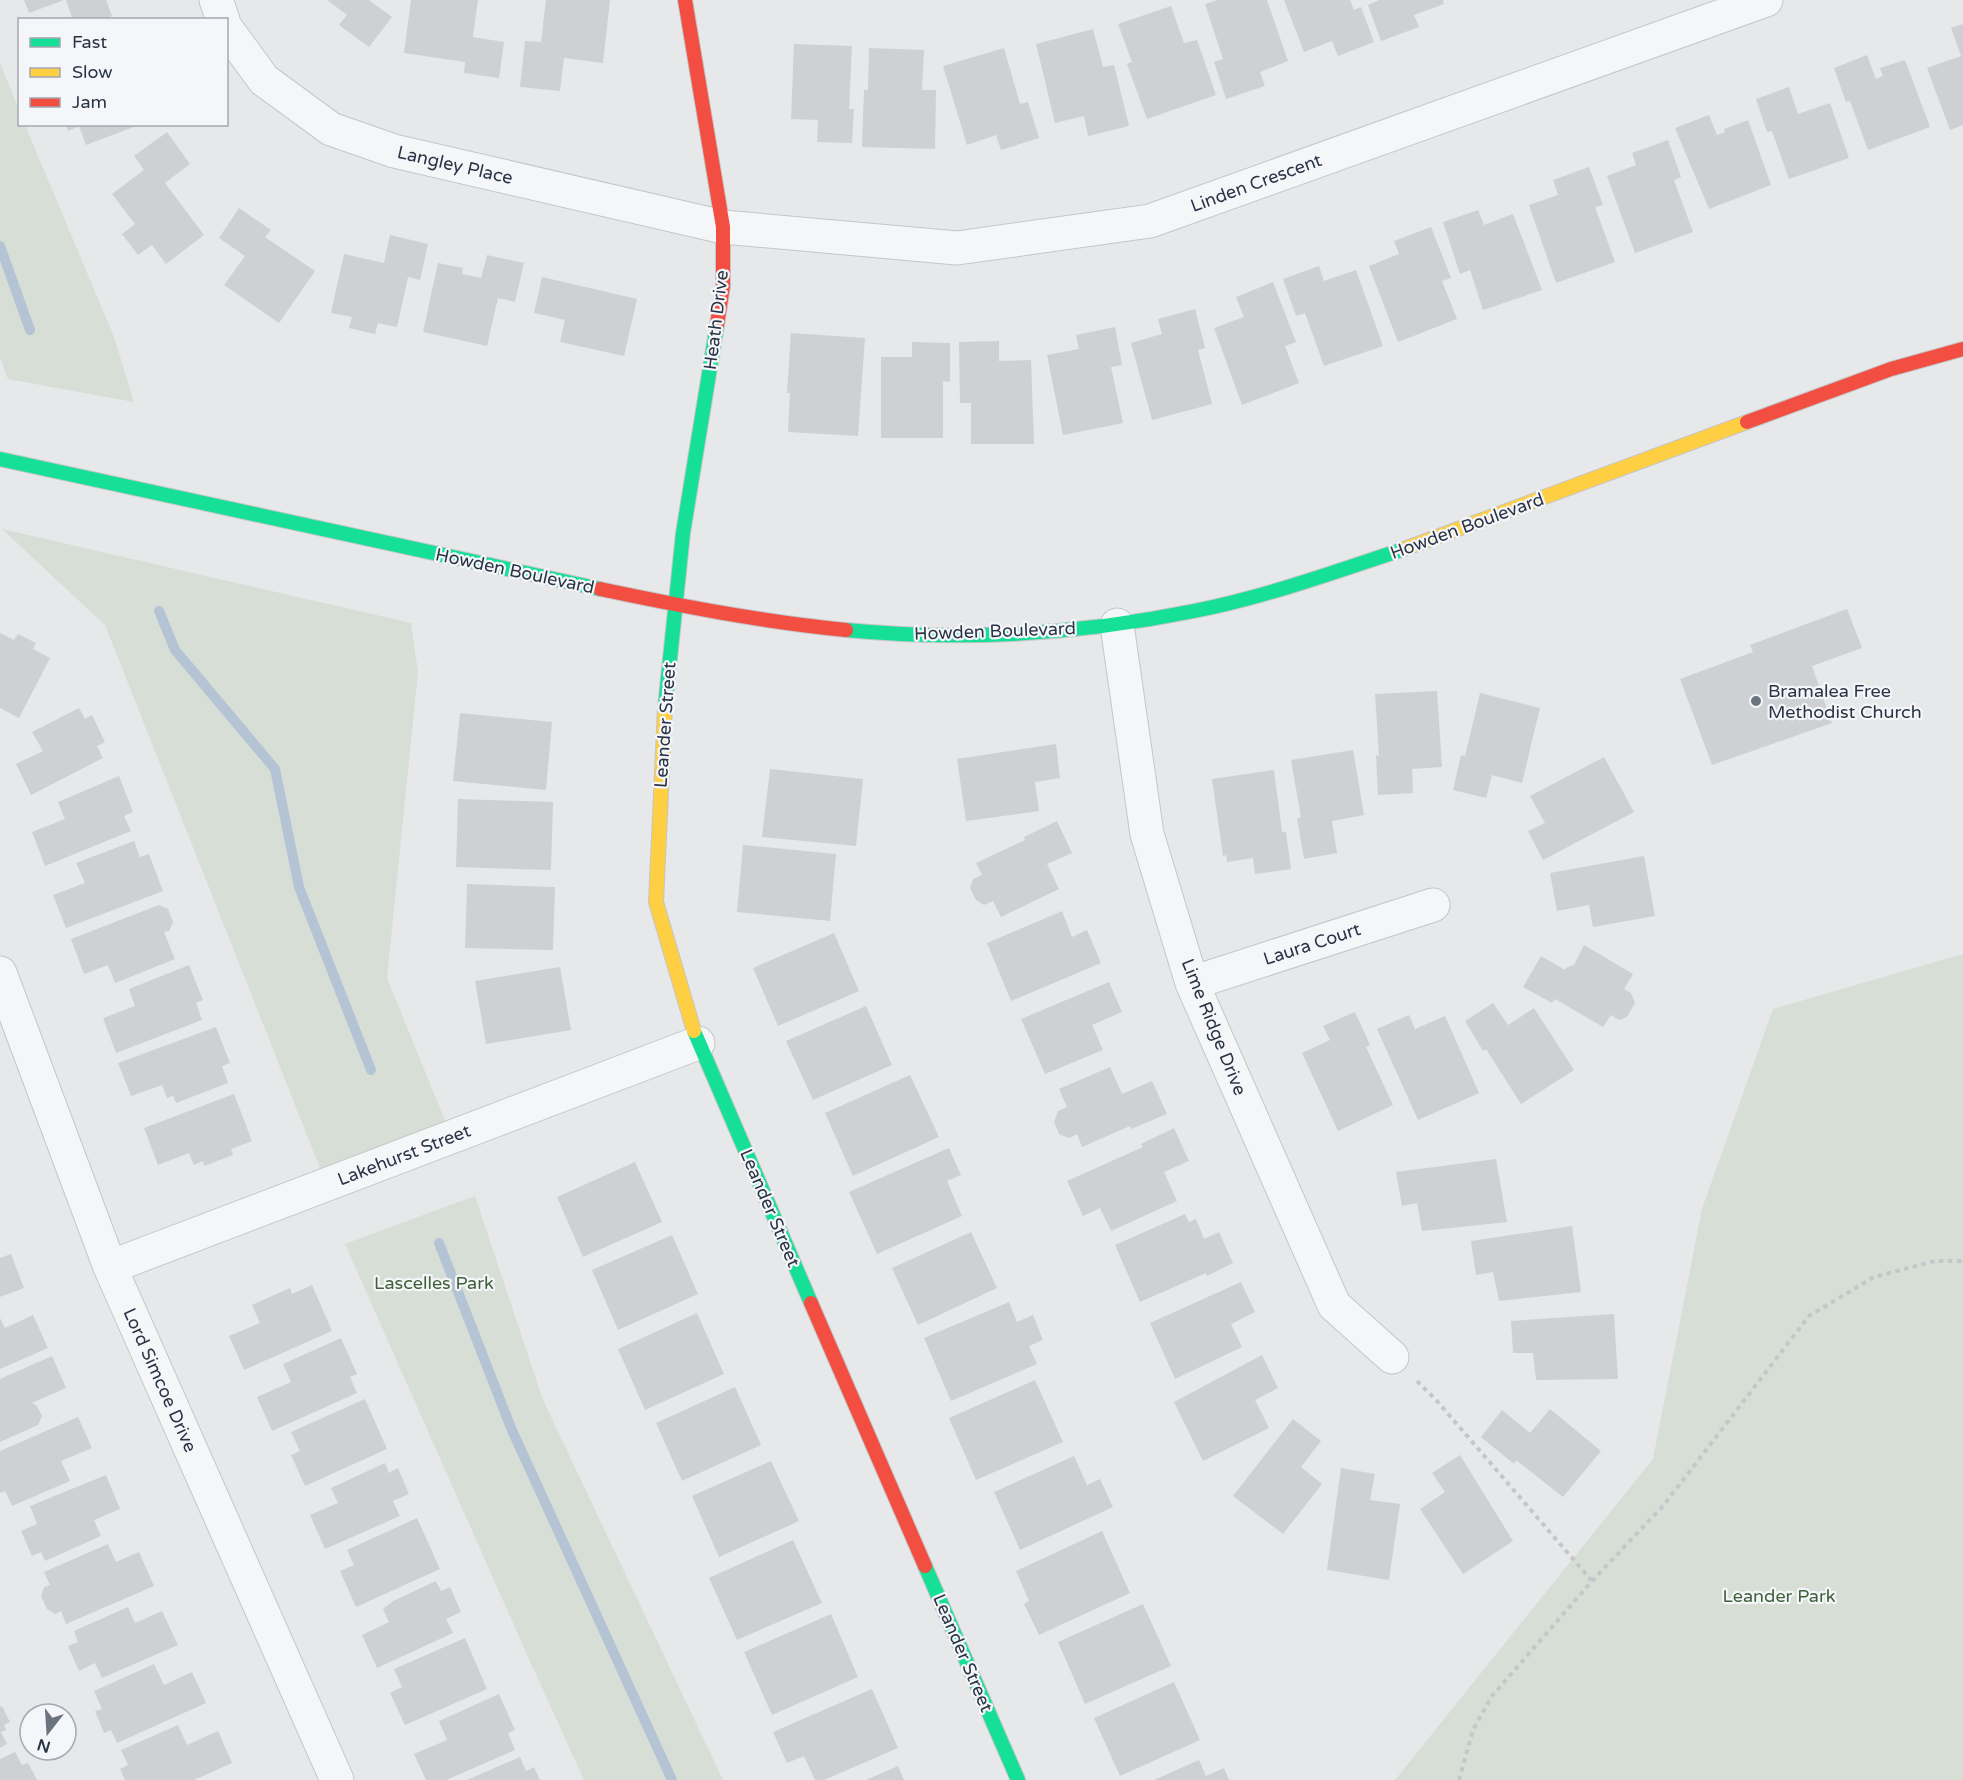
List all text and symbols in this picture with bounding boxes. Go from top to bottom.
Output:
legend [18,18,228,126]
text: Fast [72,31,107,53]
text: Slow [72,61,113,83]
text: Jam [72,91,107,113]
street label: Langley Place [395,141,515,189]
street label: Linden Crescent [1187,149,1325,217]
street label: Heath Drive [699,269,733,371]
street label: Howden Boulevard [1387,488,1547,564]
street label: Howden Boulevard [434,543,596,599]
street label: Howden Boulevard [914,617,1076,645]
street label: Leander Street [650,661,680,789]
place label: Bramalea Free Methodist Church [1768,680,1922,723]
marker: Bramalea Free Methodist Church [1749,694,1763,708]
street label: Laura Court [1261,918,1364,970]
street label: Lime Ridge Drive [1177,955,1251,1099]
street label: Lakehurst Street [334,1119,474,1190]
street label: Leander Street [735,1146,805,1270]
park label: Lascelles Park [374,1272,494,1294]
street label: Lord Simcoe Drive [118,1304,202,1456]
park label: Leander Park [1722,1585,1836,1607]
street label: Leander Street [928,1591,998,1715]
north arrow [18,1702,78,1762]
text: N [35,1734,53,1757]

